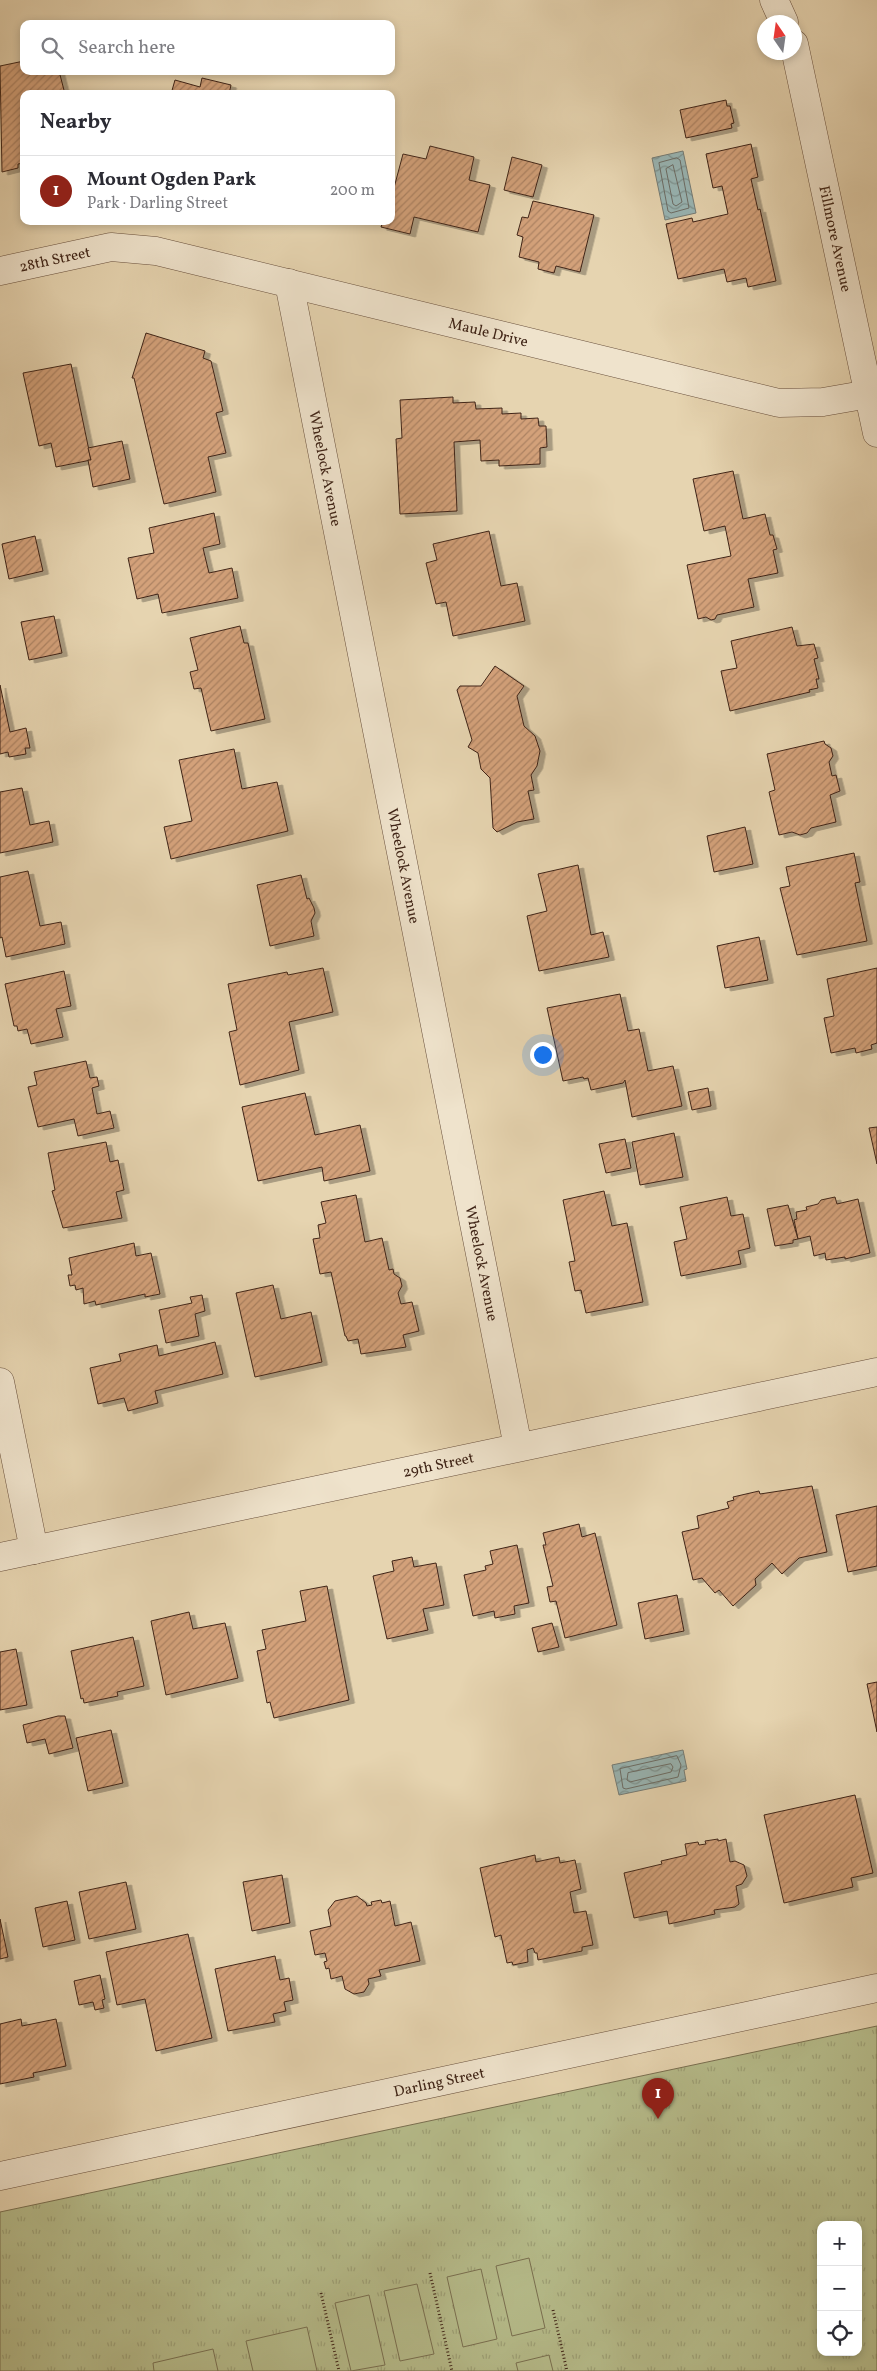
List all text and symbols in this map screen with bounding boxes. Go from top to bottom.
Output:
north arrow [757,15,802,60]
search box [20,20,395,75]
icon: search [38,34,66,62]
text: Search here [78,35,175,61]
text: Nearby [40,108,111,137]
text: Mount Ogden Park [87,167,256,193]
text: 1 [53,180,59,202]
text: 200 m [330,180,375,202]
street label: Fillmore Avenue [812,184,856,294]
text: Park · Darling Street [87,193,228,215]
street label: 28th Street [18,243,93,279]
street label: Maule Drive [446,314,530,353]
street label: Wheelock Avenue [302,409,346,528]
street label: Wheelock Avenue [381,807,424,926]
your location [530,1042,556,1068]
street label: Wheelock Avenue [459,1204,502,1323]
street label: 29th Street [401,1448,476,1484]
street label: Darling Street [392,2063,487,2103]
pin: 1 [642,2078,674,2119]
map controls [817,2221,862,2356]
button: + [817,2221,862,2266]
button: − [817,2266,862,2311]
button: locate [817,2311,862,2356]

